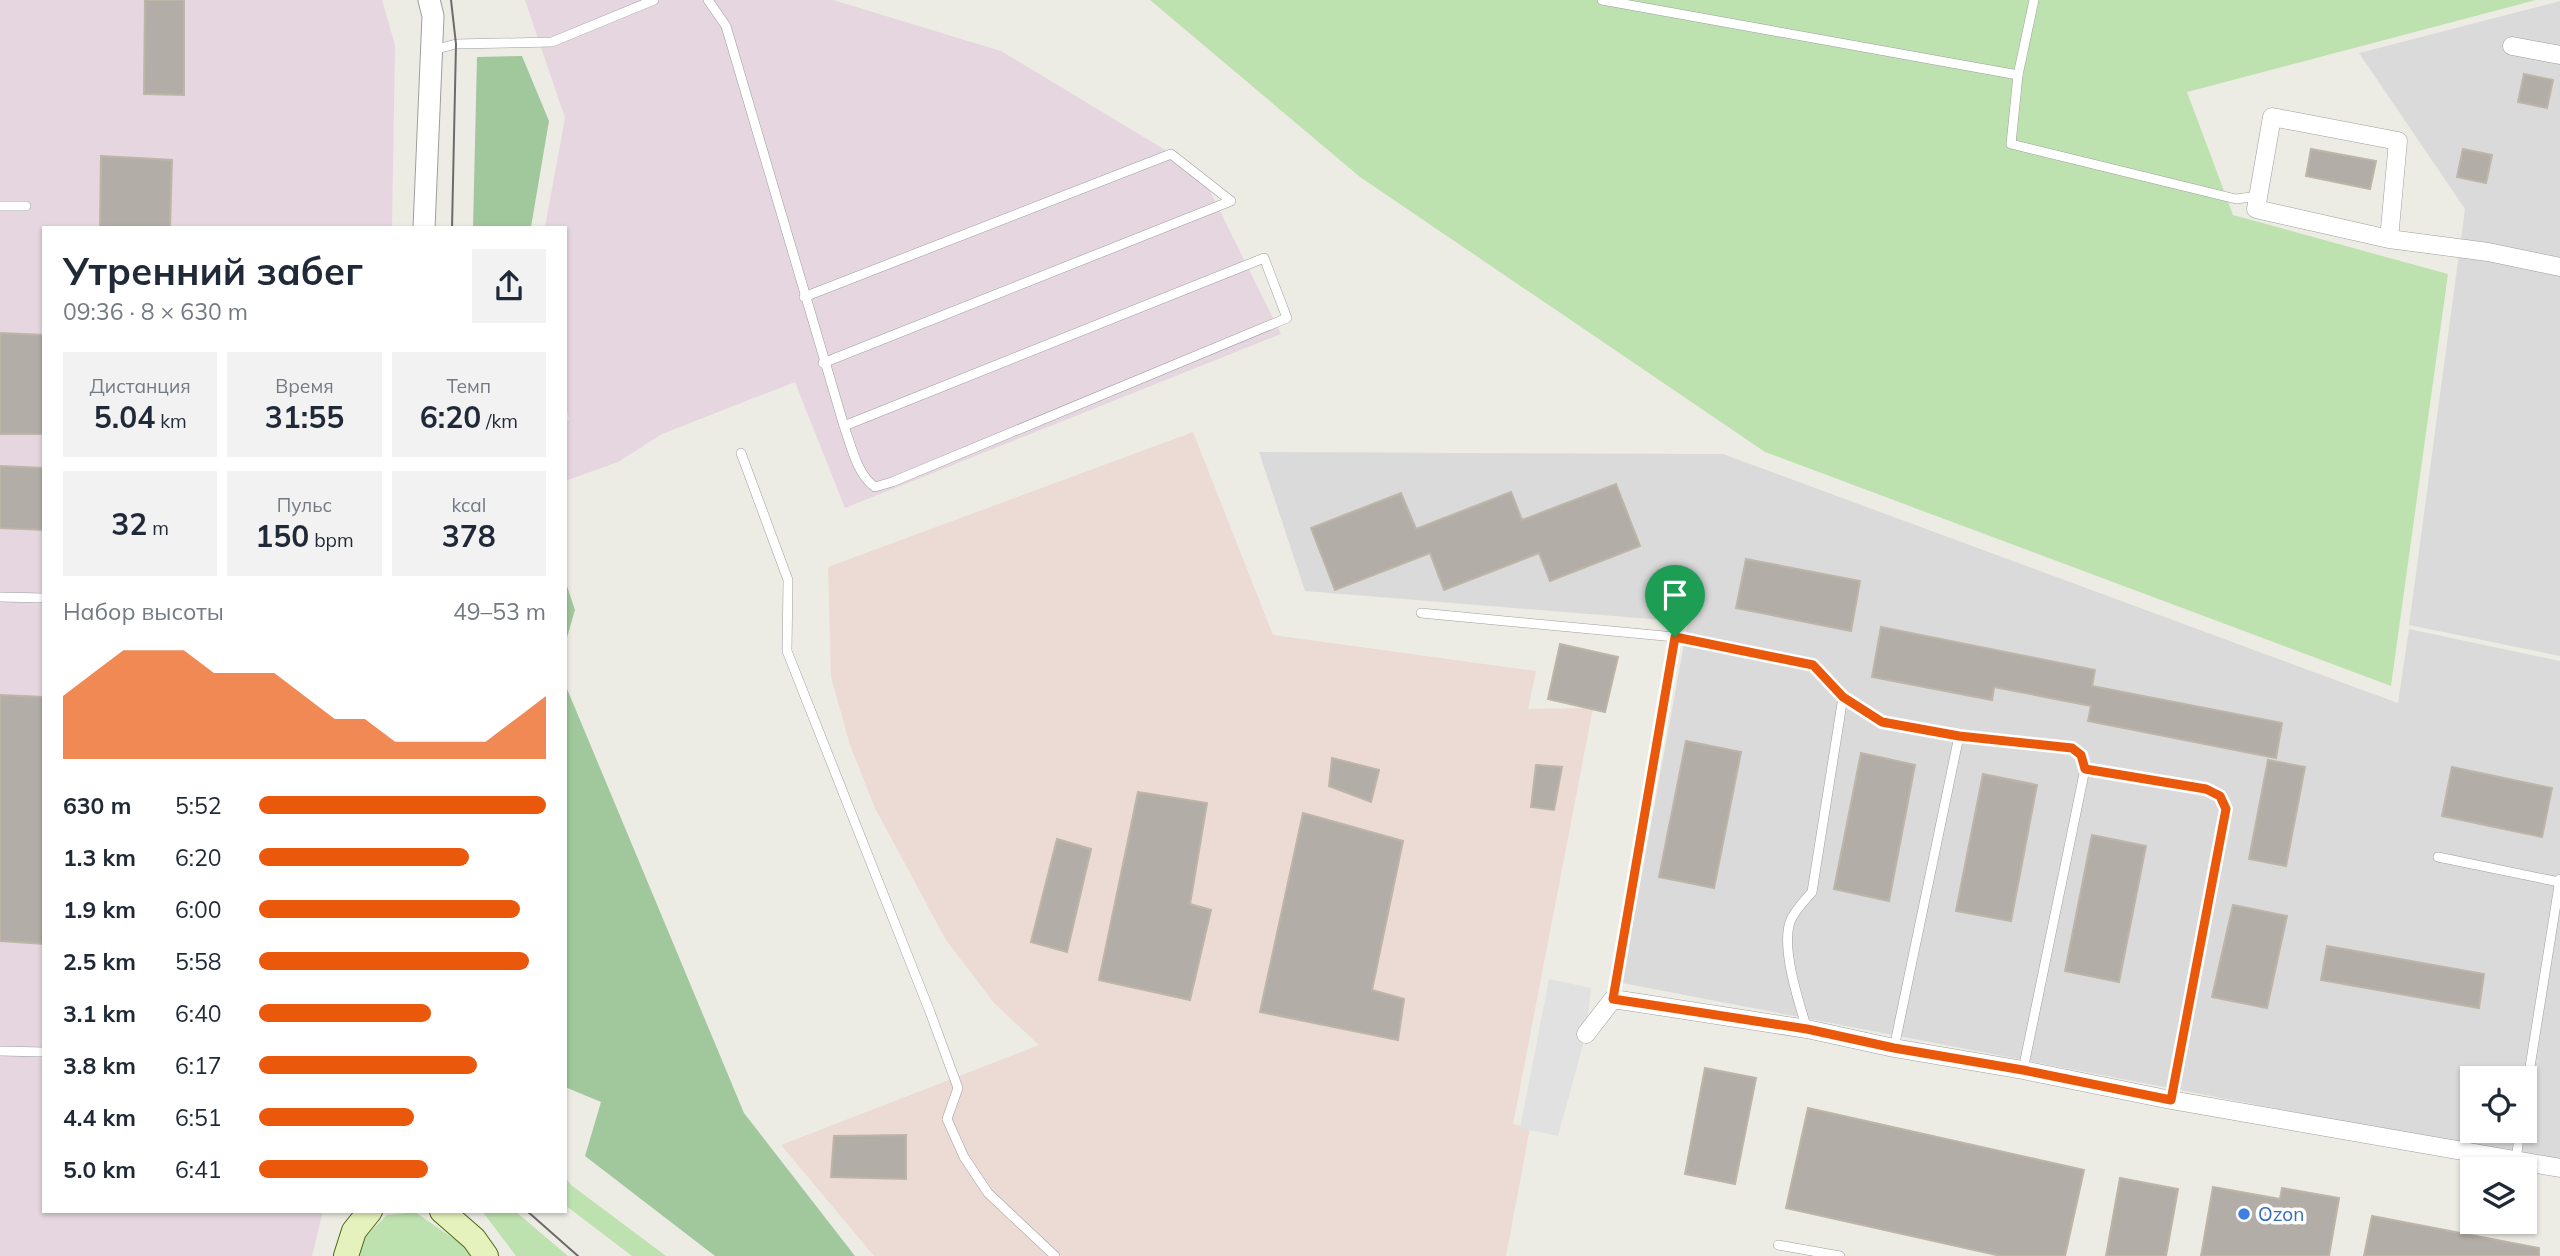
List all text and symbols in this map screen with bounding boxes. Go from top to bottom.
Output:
text: Утренний забег [63,247,363,295]
button: share [472,249,546,323]
text: 09:36 · 8 × 630 m [63,297,248,326]
text: Дистанция [90,374,191,398]
text: Время [275,374,334,398]
text: Темп [446,374,491,398]
text: 5.04 [94,398,155,436]
text: 31:55 [265,398,344,436]
text: 6:20 [420,398,481,436]
text: km [155,409,187,433]
text: /km [481,409,518,433]
text: Пульс [277,493,332,517]
text: kcal [451,493,486,517]
text: 32 [111,505,147,543]
text: m [147,516,169,540]
text: 150 [255,517,309,555]
text: 378 [442,517,496,555]
text: bpm [309,528,354,552]
pin [1645,565,1705,637]
icon: arrive [1656,576,1694,614]
text: Набор высоты [63,597,224,626]
text: 49–53 m [453,597,546,626]
text: 630 m [63,791,131,820]
text: 5:52 [175,791,222,820]
text: 1.3 km [63,843,136,872]
text: 6:20 [175,843,222,872]
text: 1.9 km [63,895,136,924]
text: 6:00 [175,895,222,924]
text: 2.5 km [63,947,136,976]
text: 5:58 [175,947,222,976]
text: 3.1 km [63,999,136,1028]
text: 6:40 [175,999,222,1028]
text: 3.8 km [63,1051,136,1080]
text: 6:17 [175,1051,222,1080]
map controls [2460,1066,2537,1234]
button: locate [2460,1066,2537,1143]
text: 4.4 km [63,1103,136,1132]
text: 6:51 [175,1103,222,1132]
text: 5.0 km [63,1155,136,1184]
text: 6:41 [175,1155,222,1184]
button: layers [2460,1157,2537,1234]
place label: Ozon [2258,1202,2304,1226]
marker: Ozon [2236,1206,2252,1222]

